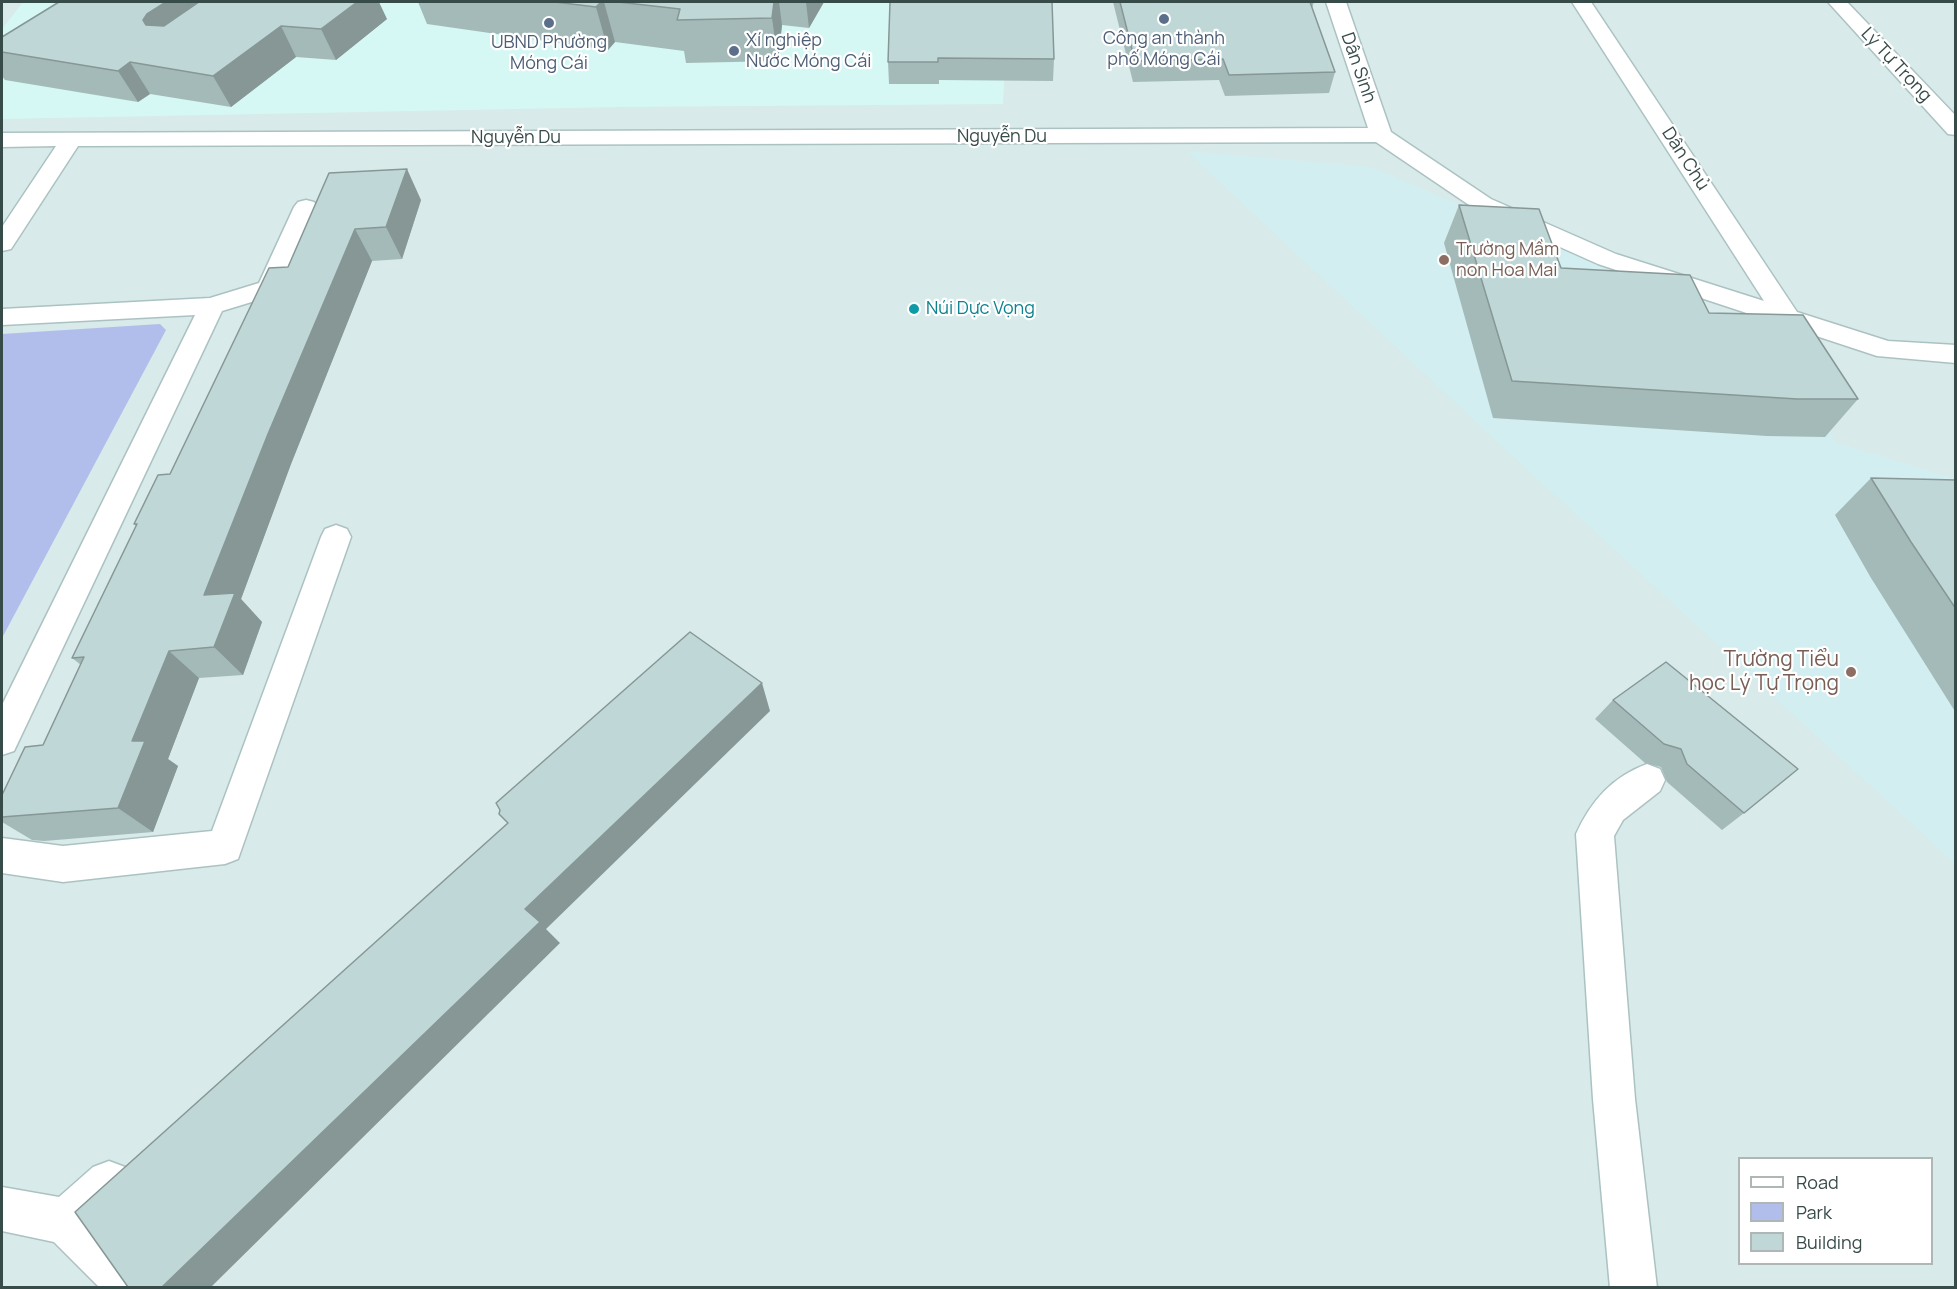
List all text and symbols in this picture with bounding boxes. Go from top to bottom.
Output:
marker: Công an thành phố Móng Cái [1157,12,1171,26]
marker: UBND Phường Móng Cái [542,16,556,30]
street label: Lý Tự Trọng [1856,23,1936,107]
place label: Công an thành phố Móng Cái [1103,28,1225,70]
place label: Xí nghiệp Nước Móng Cái [746,30,871,72]
street label: Dân Sinh [1336,30,1380,106]
place label: UBND Phường Móng Cái [491,32,607,74]
marker: Xí nghiệp Nước Móng Cái [727,44,741,58]
street label: Dân Chủ [1657,123,1713,195]
street label: Nguyễn Du [957,126,1047,148]
street label: Nguyễn Du [471,127,561,149]
place label: Trường Mầm non Hoa Mai [1456,239,1559,282]
marker: Trường Mầm non Hoa Mai [1437,253,1451,267]
place label: Núi Dực Vọng [926,298,1035,320]
marker: Núi Dực Vọng [907,302,921,316]
place label: Trường Tiểu học Lý Tự Trọng [1689,647,1839,697]
marker: Trường Tiểu học Lý Tự Trọng [1844,665,1858,679]
legend [1738,1157,1933,1265]
text: Road [1796,1170,1839,1194]
text: Park [1796,1200,1832,1224]
text: Building [1796,1230,1862,1254]

